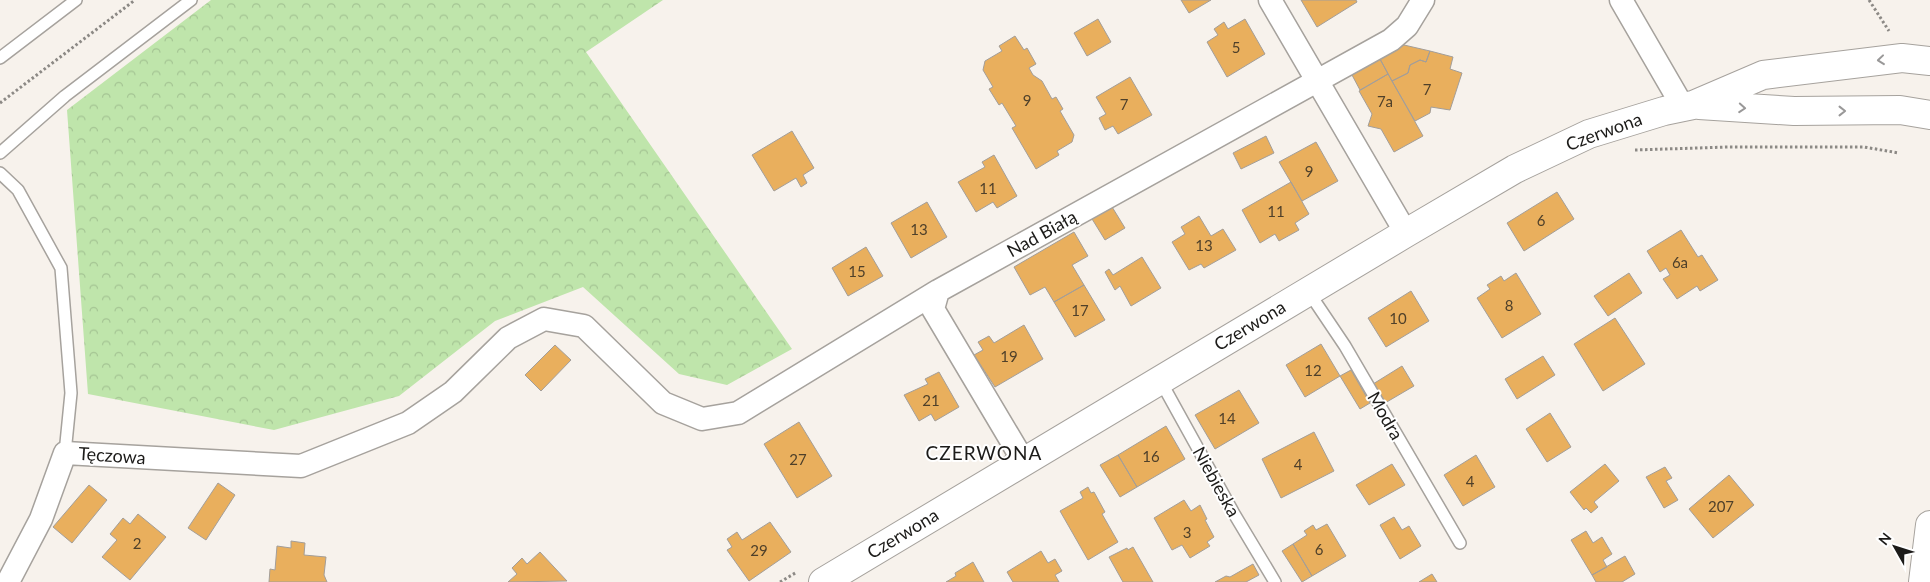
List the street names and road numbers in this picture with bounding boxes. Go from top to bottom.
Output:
street label: Czerwona [1563,107,1645,155]
street label: Nad Białą [1003,205,1080,261]
street label: Czerwona [1210,295,1289,355]
street label: Modra [1363,387,1408,444]
street label: Tęczowa [78,442,147,468]
street label: Niebieska [1189,442,1245,521]
street label: Czerwona [863,503,942,563]

